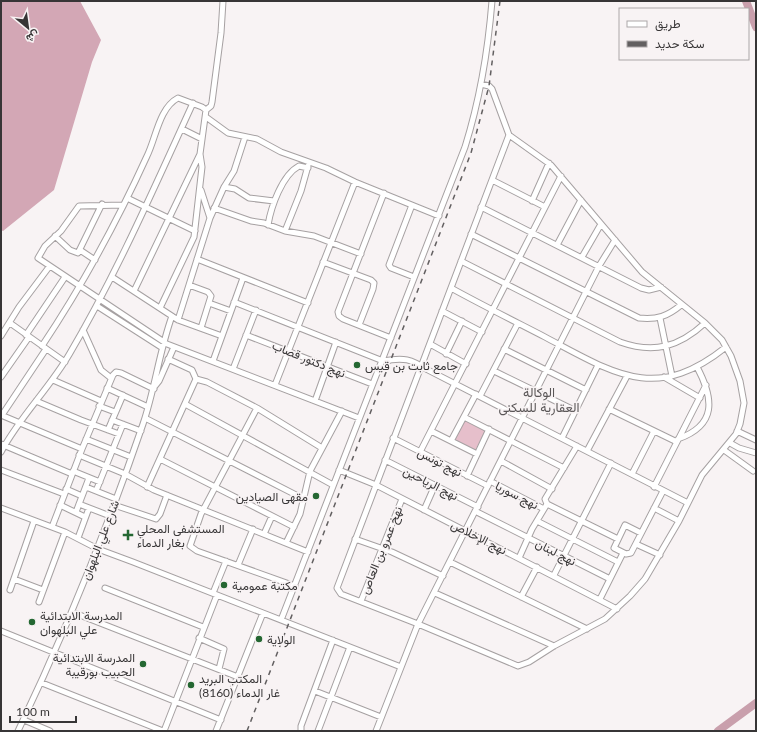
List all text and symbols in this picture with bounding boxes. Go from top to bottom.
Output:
north arrow [8,8,48,48]
legend [619,8,749,60]
text: طريق [655,16,681,32]
text: ش [24,27,42,46]
text: سكة حديد [655,36,704,51]
street label: نهج دكتور قصاب [269,337,348,382]
place label: جامع ثابت بن قیس [365,358,458,375]
marker: جامع ثابت بن قیس [352,360,362,370]
district label: الوكالة العقارية للسكنى [499,384,579,416]
street label: نهج تونس [414,444,465,481]
street label: نهج الرياحين [400,463,461,505]
street label: نهج سوريا [492,478,541,514]
place label: مقهى الصيادين [236,489,308,505]
marker: مقهى الصيادين [311,491,321,501]
street label: شارع علي البلهوان [78,498,125,583]
street label: نهخ عمرو بن العاص [357,504,407,597]
street label: نهج الإخلاص [448,517,509,559]
place label: المستشفى المحلي بغار الدماء [137,521,224,551]
marker: المستشفى المحلي بغار الدماء [122,529,134,541]
street label: نهج لبنان [532,535,579,570]
place label: مكتبة عمومية [232,578,298,594]
marker: مكتبة عمومية [219,580,229,590]
place label: المدرسة الابتدائية علي البلهوان [40,608,122,640]
marker: المدرسة الابتدائية علي البلهوان [27,617,37,627]
place label: الولاية [267,632,295,648]
marker: الولاية [254,634,264,644]
place label: المدرسة الابتدائية الحبيب بورقيبة [53,650,135,680]
marker: المدرسة الابتدائية الحبيب بورقيبة [138,659,148,669]
place label: المكتب البريد غار الدماء (8160) [199,671,280,701]
marker: المكتب البريد غار الدماء (8160) [186,680,196,690]
scale bar [10,698,76,724]
text: 100 m [16,704,50,719]

